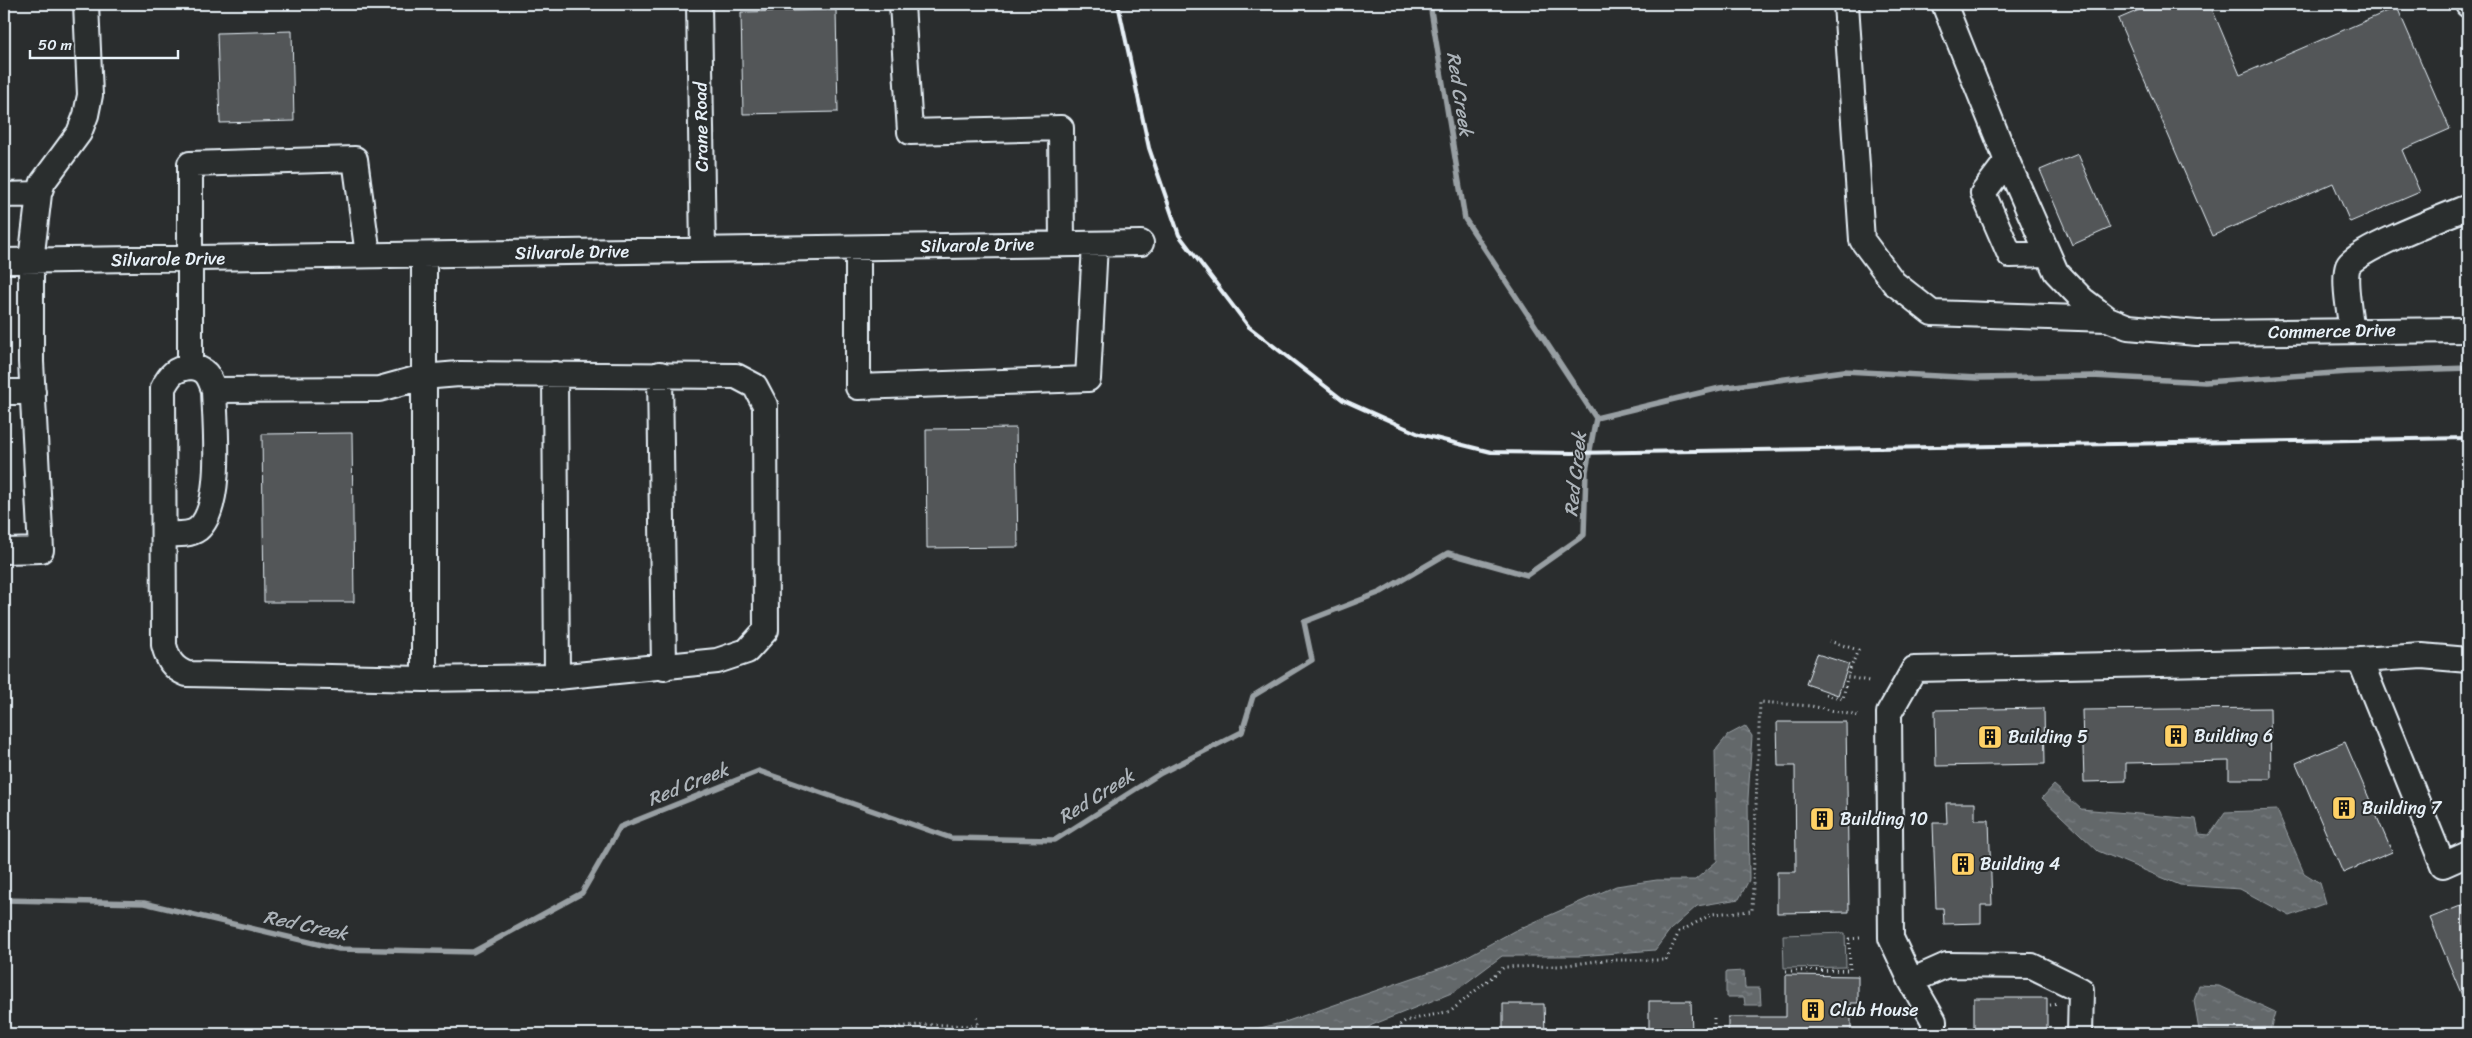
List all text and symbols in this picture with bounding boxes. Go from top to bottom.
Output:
scale bar [30,28,178,60]
text: 50 m [38,32,73,58]
water label: Red Creek [1437,49,1483,139]
street label: Crane Road [684,80,718,172]
street label: Silvarole Drive [920,228,1035,262]
street label: Silvarole Drive [515,235,630,269]
street label: Silvarole Drive [111,242,226,276]
street label: Commerce Drive [2268,314,2396,348]
water label: Red Creek [1554,429,1596,518]
place label: Building 6 [2194,720,2273,752]
place label: Building 5 [2008,721,2088,753]
building icon: Building 6 [2163,723,2189,749]
building icon: Building 5 [1977,724,2003,750]
water label: Red Creek [642,752,734,815]
water label: Red Creek [1051,759,1142,832]
place label: Building 7 [2362,792,2443,824]
building icon: Building 7 [2331,795,2357,821]
place label: Building 10 [1840,803,1928,835]
building icon: Building 10 [1809,806,1835,832]
place label: Building 4 [1980,848,2060,880]
building icon: Building 4 [1950,851,1976,877]
water label: Red Creek [261,900,352,950]
place label: Club House [1830,994,1918,1026]
building icon: Club House [1800,997,1826,1023]

